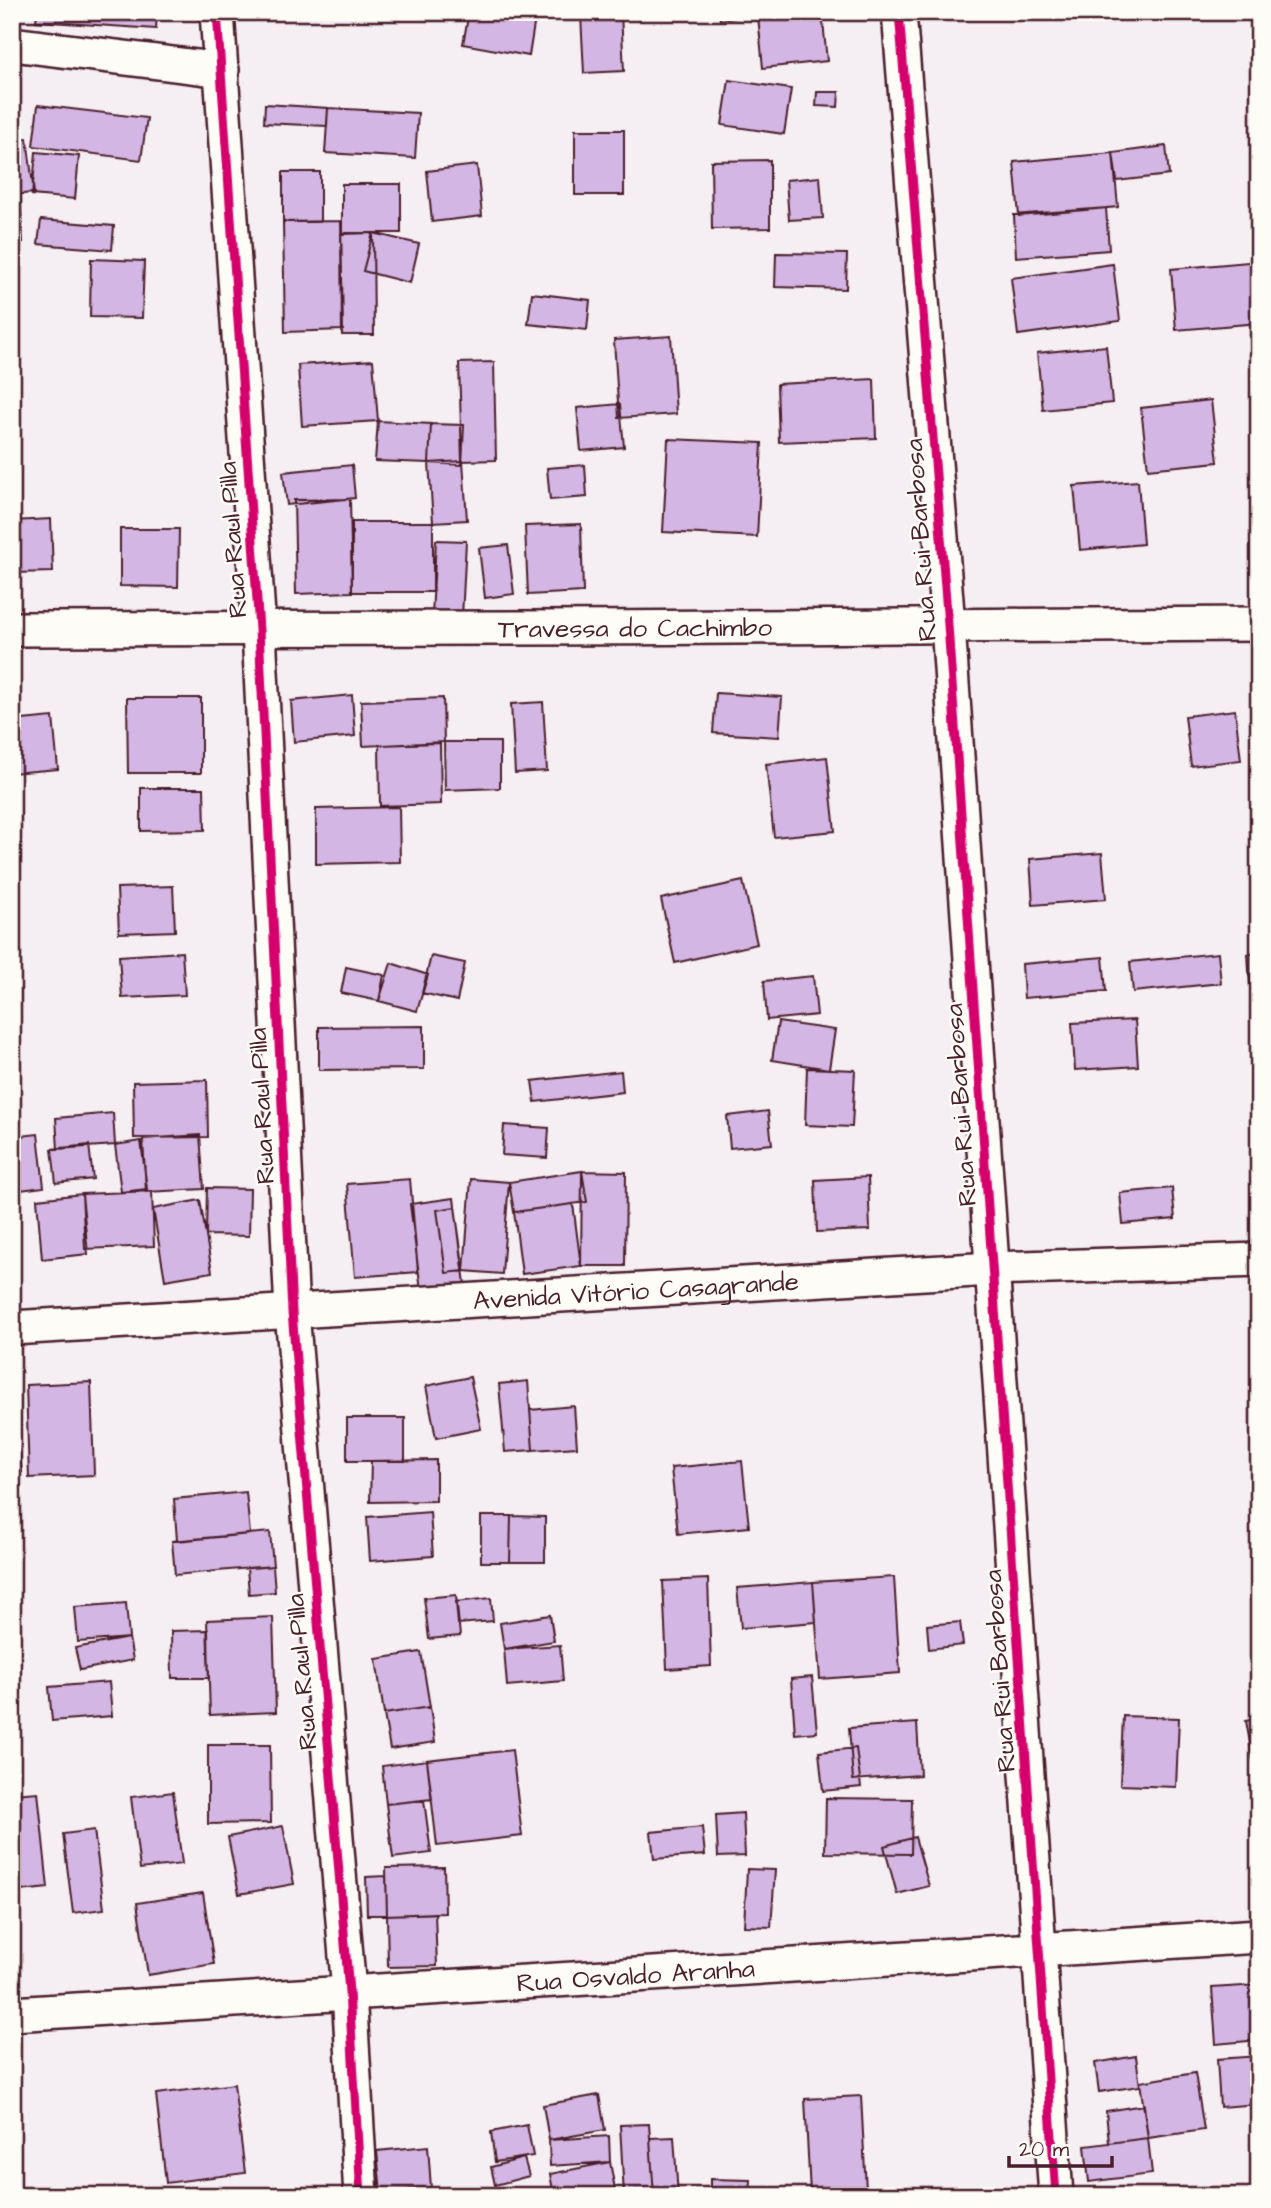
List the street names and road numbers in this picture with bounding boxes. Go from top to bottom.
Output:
street label: Rua Rui Barbosa [896,437,946,642]
street label: Rua Raul Pilla [210,460,256,619]
street label: Travessa do Cachimbo [498,610,772,647]
street label: Rua Rui Barbosa [936,1002,986,1207]
street label: Rua Raul Pilla [240,1027,284,1185]
street label: Avenida Vitório Casagrande [472,1264,800,1319]
street label: Rua Rui Barbosa [975,1568,1025,1773]
street label: Rua Raul Pilla [277,1592,327,1752]
street label: Rua Osvaldo Aranha [516,1951,756,2001]

